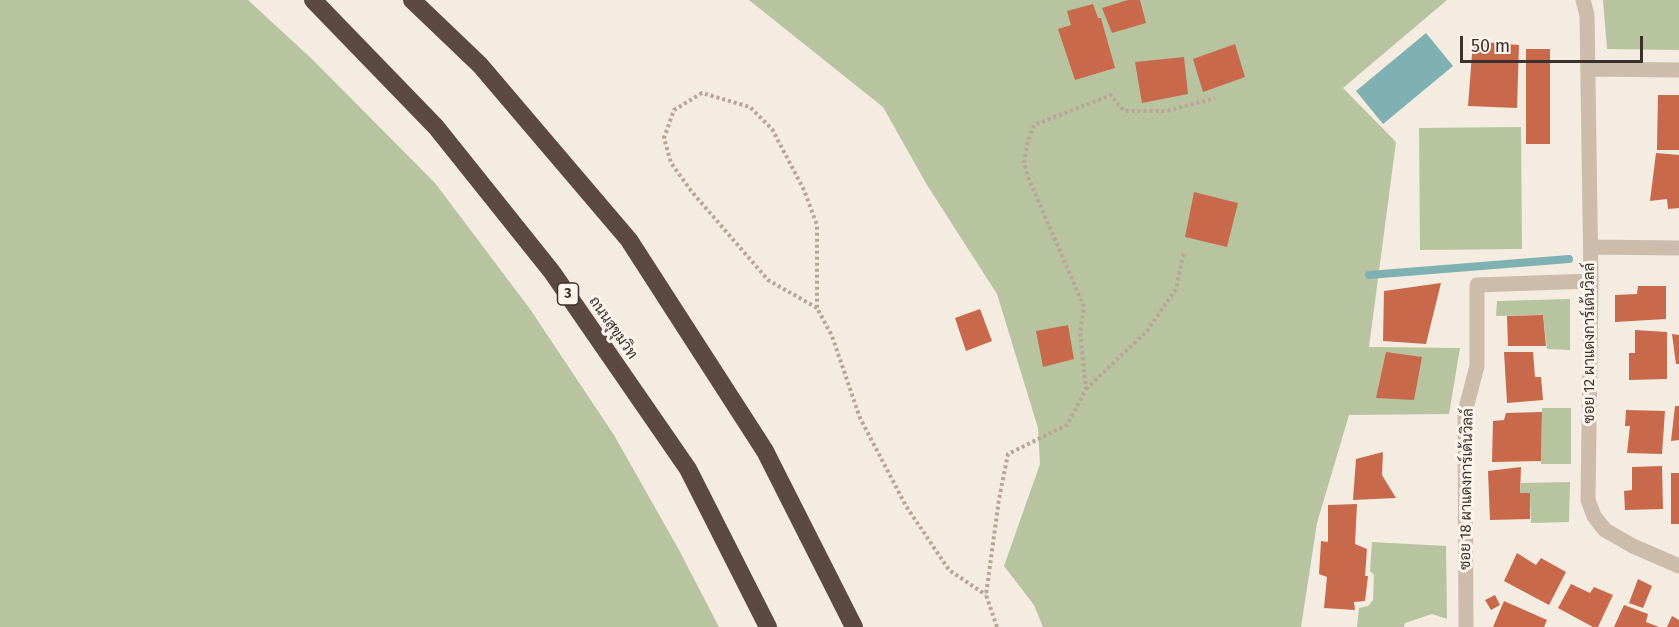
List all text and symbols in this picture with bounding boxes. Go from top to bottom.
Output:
scale bar [1463,24,1646,62]
text: 50 m [1471,35,1510,57]
street label: ซอย 12 ผาแดงการ์เด้นวิลล์ [1581,263,1599,423]
road number: 3 [558,283,578,305]
street label: ถนนสุขุมวิท [585,293,641,363]
street label: ซอย 18 ผาแดงการ์เด้นวิลล์ [1457,408,1477,570]

